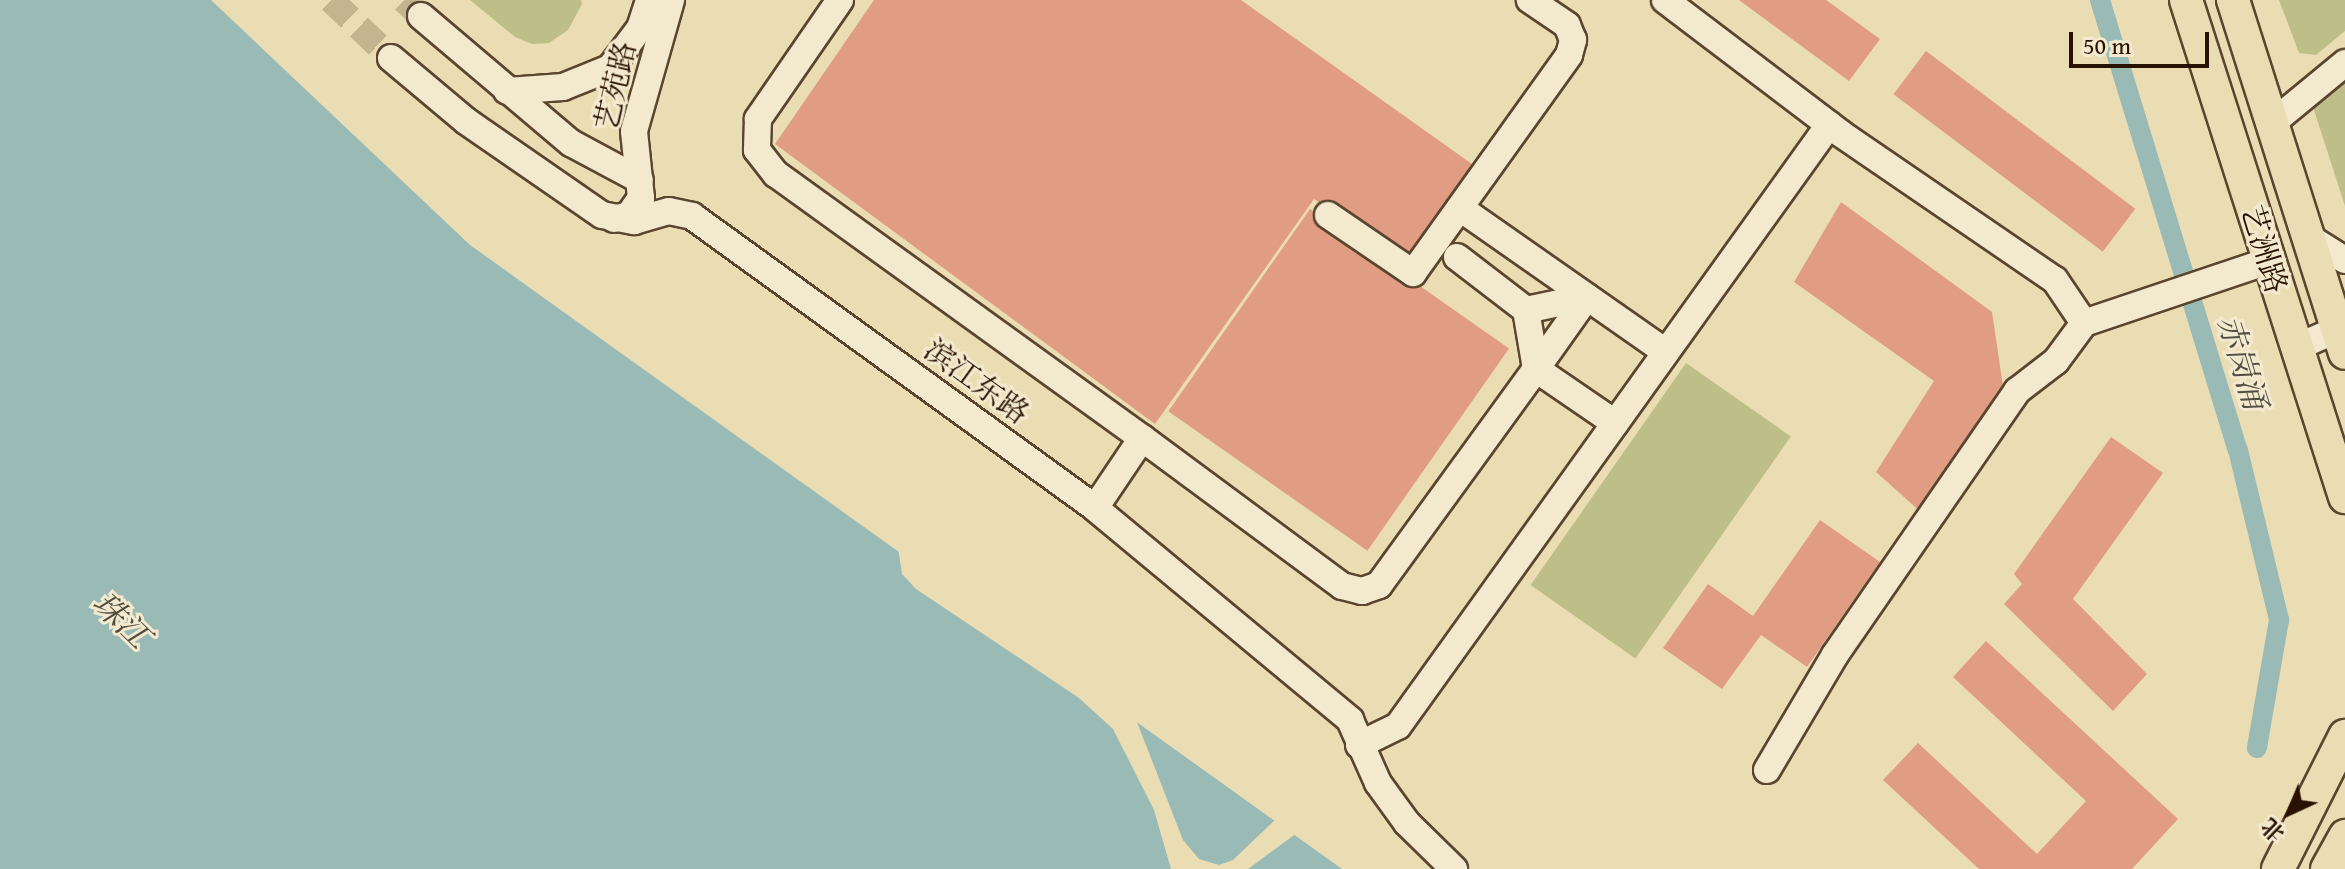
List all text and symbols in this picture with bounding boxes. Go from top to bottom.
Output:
scale bar [2073,16,2213,66]
text: 50 m [2083,28,2131,63]
street label: 艺苑路 [587,38,643,134]
street label: 艺洲路 [2235,201,2295,297]
water label: 赤岗涌 [2210,310,2274,414]
street label: 滨江东路 [918,331,1036,431]
water label: 珠江 [85,584,157,656]
north arrow [2249,773,2329,853]
text: 北 [2253,811,2291,849]

